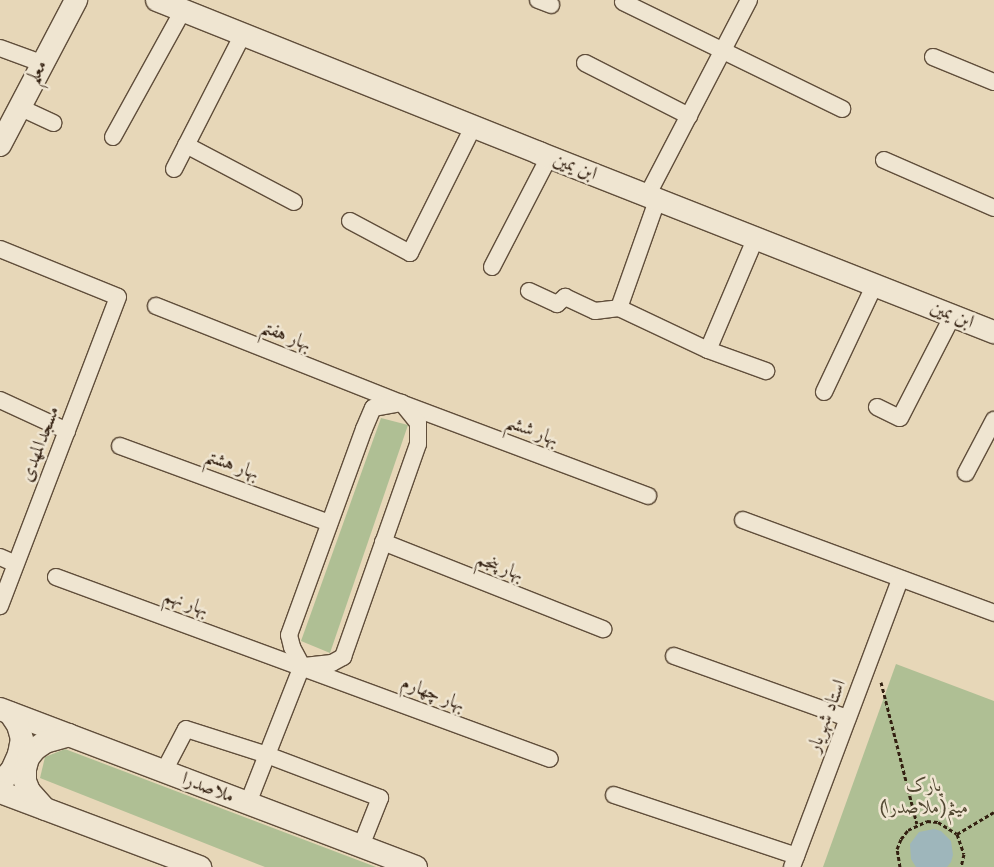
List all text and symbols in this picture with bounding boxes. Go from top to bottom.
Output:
street label: معلم [22,56,52,88]
street label: ابن یمین [550,148,600,186]
street label: ابن یمین [927,296,977,334]
street label: بهار هفتم [257,316,315,356]
street label: مسجدالمهدی [15,403,65,485]
street label: بهار ششم [502,411,562,451]
street label: بهار هشتم [202,445,262,485]
street label: بهار پنجم [473,548,527,586]
street label: بهار نهم [160,584,212,622]
street label: بهار چهارم [398,671,468,717]
street label: استاد شهریار [803,676,851,756]
street label: ملاصدرا [179,768,237,808]
park label: پارک میثم(ملاصدرا) [879,775,969,819]

